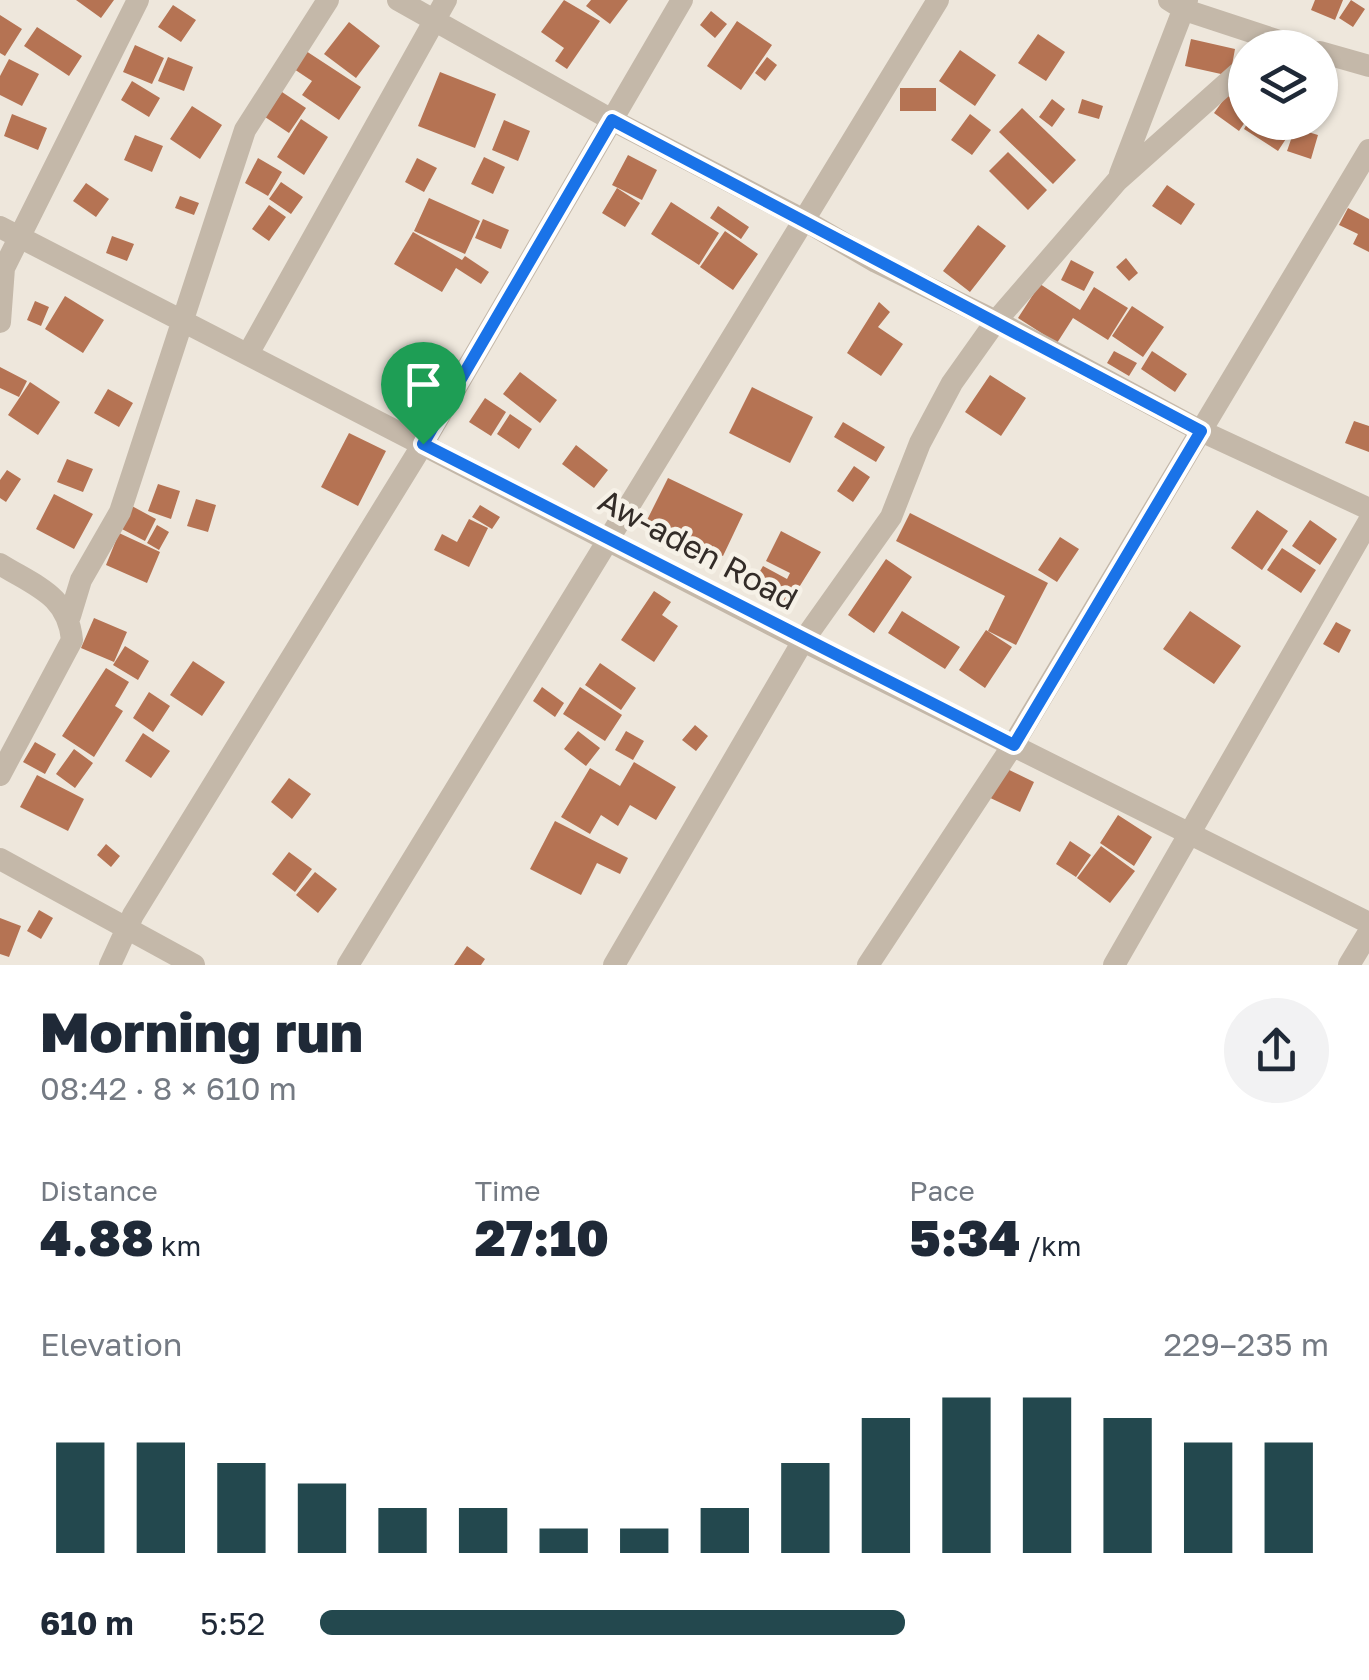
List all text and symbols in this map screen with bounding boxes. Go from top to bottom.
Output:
map controls [1228,30,1338,140]
button: layers [1228,30,1338,140]
pin [381,342,466,445]
icon: arrive [396,357,451,412]
street label: Aw-aden Road [592,481,805,618]
text: Morning run [40,998,363,1064]
button: share [1224,998,1329,1103]
text: 08:42 · 8 × 610 m [40,1069,297,1107]
text: Distance [40,1174,158,1207]
text: Time [475,1174,541,1207]
text: Pace [909,1174,975,1207]
text: 4.88 [40,1207,154,1267]
text: 27:10 [475,1207,609,1267]
text: 5:34 [909,1207,1021,1267]
text: km [154,1229,201,1262]
text: /km [1021,1229,1082,1262]
text: Elevation [40,1325,182,1363]
text: 229–235 m [1163,1325,1329,1363]
text: 610 m [40,1604,134,1642]
text: 5:52 [200,1604,265,1642]

